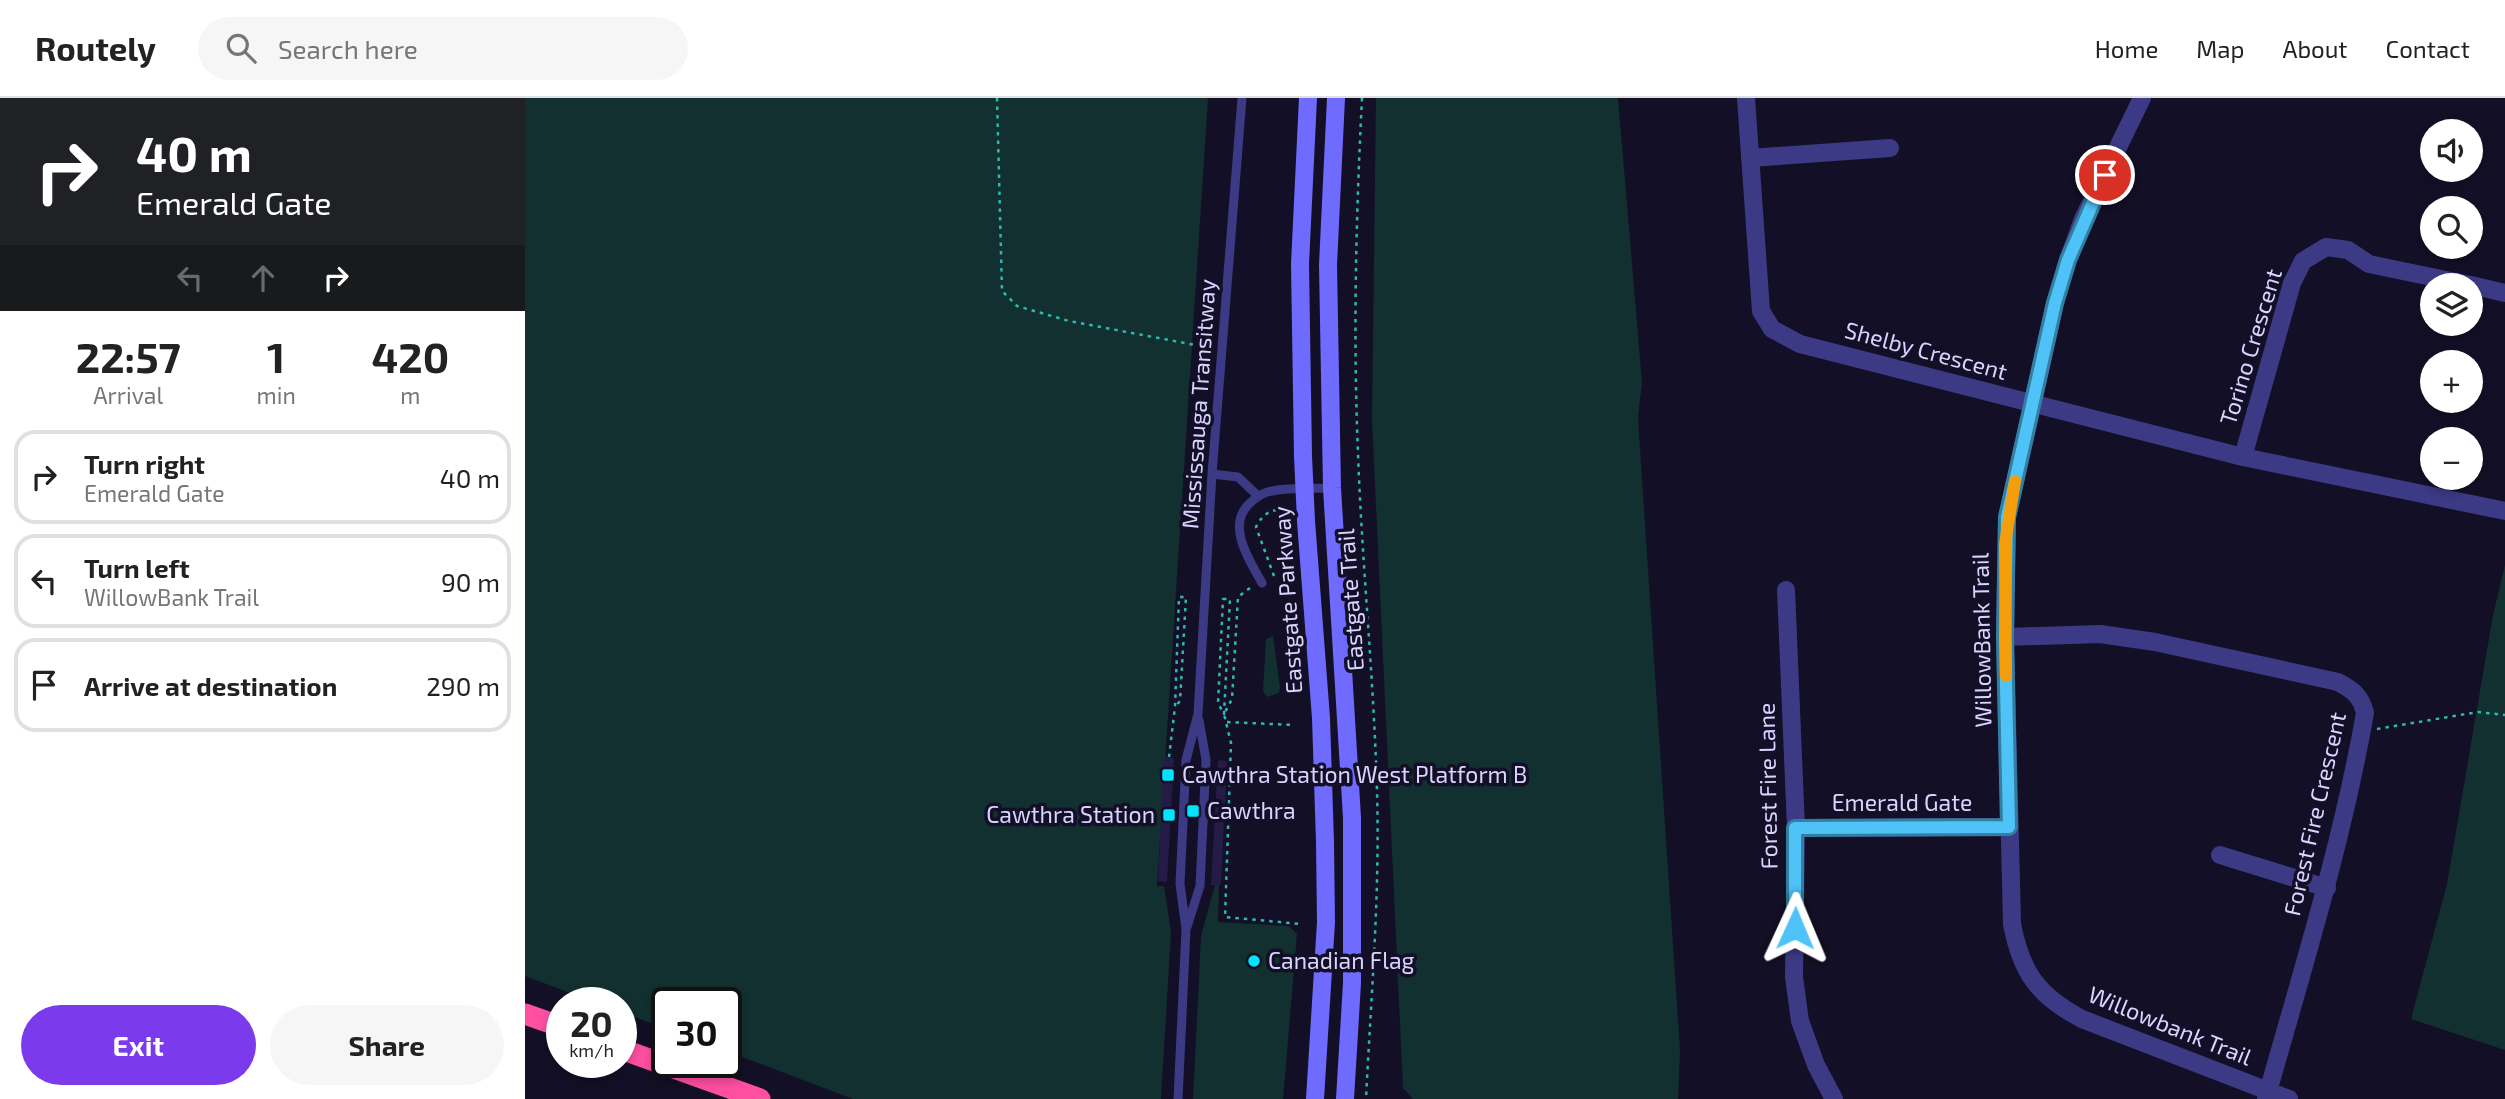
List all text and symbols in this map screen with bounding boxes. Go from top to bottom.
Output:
search box [198,17,688,80]
text: Routely [35,28,156,68]
icon: search [222,29,260,67]
text: Search here [278,33,418,64]
text: Home [2095,34,2158,63]
text: Map [2196,34,2244,63]
text: About [2282,34,2348,63]
text: Contact [2386,34,2470,63]
map controls [2420,119,2483,490]
button: sound [2420,119,2483,182]
text: 40 m [136,123,252,182]
icon: right [21,126,112,217]
pin [2075,145,2135,205]
icon: arrive [2086,156,2124,194]
text: Emerald Gate [136,183,332,221]
button: search [2420,196,2483,259]
icon: left [171,259,209,297]
icon: ahead [244,259,282,297]
icon: right [317,259,355,297]
street label: Torino Crescent [2213,265,2287,428]
button: layers [2420,273,2483,336]
street label: Mississauga Transitway [1175,278,1221,530]
street label: Shelby Crescent [1842,315,2011,385]
text: 22:57 [76,331,181,381]
text: 1 [267,331,285,381]
text: 420 [372,331,449,381]
button: + [2420,350,2483,413]
text: Arrival [93,381,163,409]
text: min [257,381,296,409]
text: m [400,381,420,409]
button: − [2420,427,2483,490]
text: Turn right [84,448,205,479]
icon: right [25,458,63,496]
text: 40 m [440,462,500,493]
text: Emerald Gate [84,479,225,507]
street label: Eastgate Parkway [1266,505,1308,695]
street label: Eastgate Trail [1331,528,1369,672]
text: Turn left [84,552,190,583]
street label: WillowBank Trail [1965,552,1997,728]
icon: left [25,562,63,600]
text: 90 m [441,566,500,597]
text: WillowBank Trail [84,583,259,611]
icon: arrive [25,666,63,704]
text: Arrive at destination [84,670,337,701]
text: 290 m [426,670,500,701]
street label: Forest Fire Lane [1752,702,1782,870]
street label: Forest Fire Crescent [2277,709,2351,918]
place label: Cawthra Station West Platform B [1182,760,1527,788]
marker: Cawthra Station West Platform B [1160,767,1176,783]
street label: Emerald Gate [1832,788,1972,816]
place label: Cawthra [1207,796,1296,824]
place label: Cawthra Station [986,800,1155,828]
marker: Cawthra [1185,803,1201,819]
marker: Cawthra Station [1161,807,1177,823]
position arrow [1758,891,1832,965]
place label: Canadian Flag [1268,946,1415,974]
marker: Canadian Flag [1246,953,1262,969]
street label: Willowbank Trail [2085,980,2256,1071]
speed limit sign: 30 [651,987,742,1078]
text: 20 [570,1002,613,1044]
button: Exit [21,1005,256,1085]
button: Share [270,1005,504,1085]
text: km/h [569,1039,614,1061]

